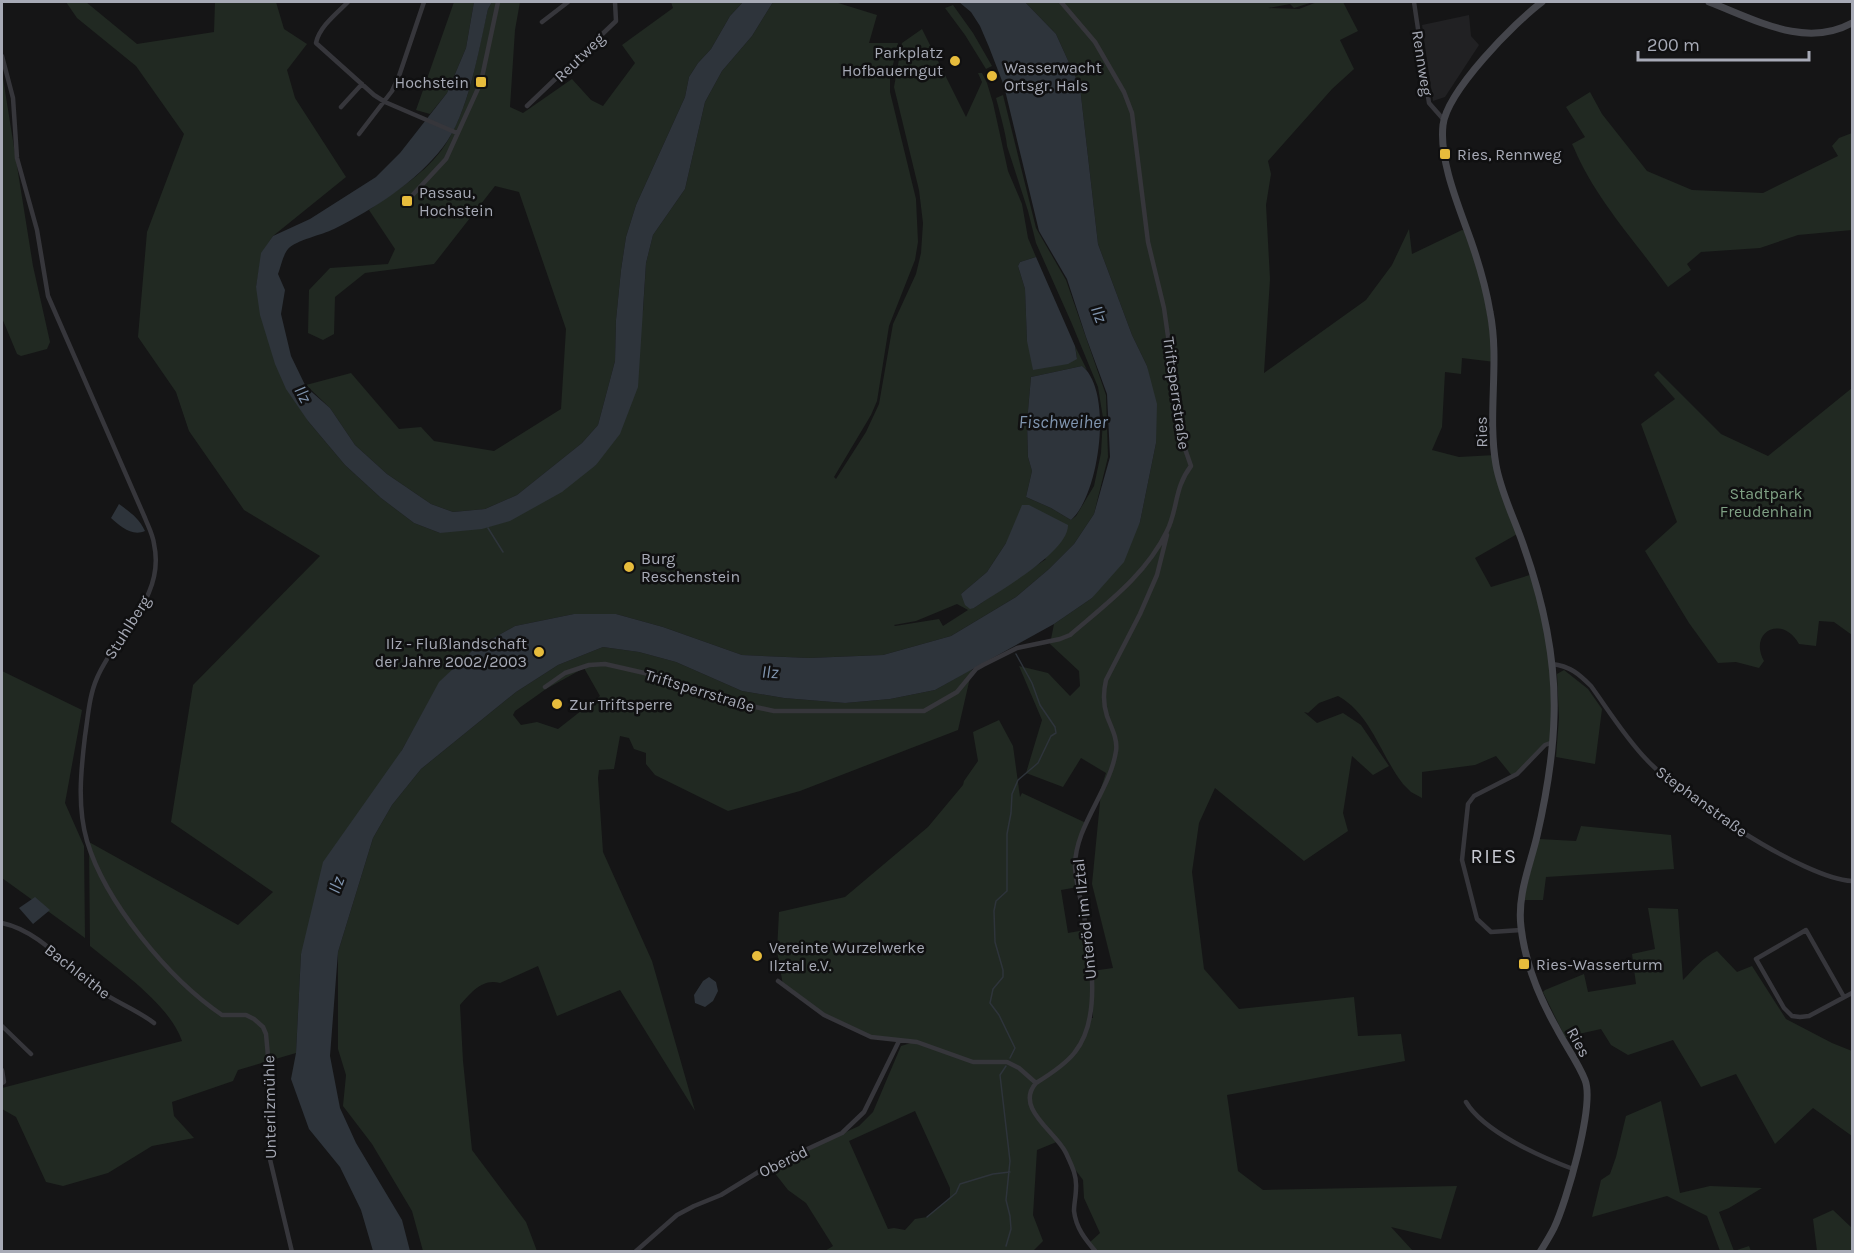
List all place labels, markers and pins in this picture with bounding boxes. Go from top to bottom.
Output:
place label: Parkplatz Hofbauerngut [842,43,943,80]
marker: Parkplatz Hofbauerngut [948,54,962,68]
place label: Wasserwacht Ortsgr. Hals [1004,58,1102,95]
marker: Wasserwacht Ortsgr. Hals [985,69,999,83]
place label: Hochstein [395,73,469,92]
marker: Hochstein [474,75,488,89]
place label: Ries, Rennweg [1457,145,1562,164]
marker: Ries, Rennweg [1438,147,1452,161]
place label: Passau, Hochstein [419,183,493,220]
marker: Passau, Hochstein [400,194,414,208]
place label: Burg Reschenstein [641,549,740,586]
marker: Burg Reschenstein [622,560,636,574]
place label: Ilz - Flußlandschaft der Jahre 2002/2003 [375,634,527,671]
marker: Ilz - Flußlandschaft der Jahre 2002/2003 [532,645,546,659]
place label: Zur Triftsperre [569,695,672,714]
marker: Zur Triftsperre [550,697,564,711]
place label: Vereinte Wurzelwerke Ilztal e.V. [769,938,925,975]
marker: Vereinte Wurzelwerke Ilztal e.V. [750,949,764,963]
place label: Ries-Wasserturm [1536,955,1663,974]
marker: Ries-Wasserturm [1517,957,1531,971]

